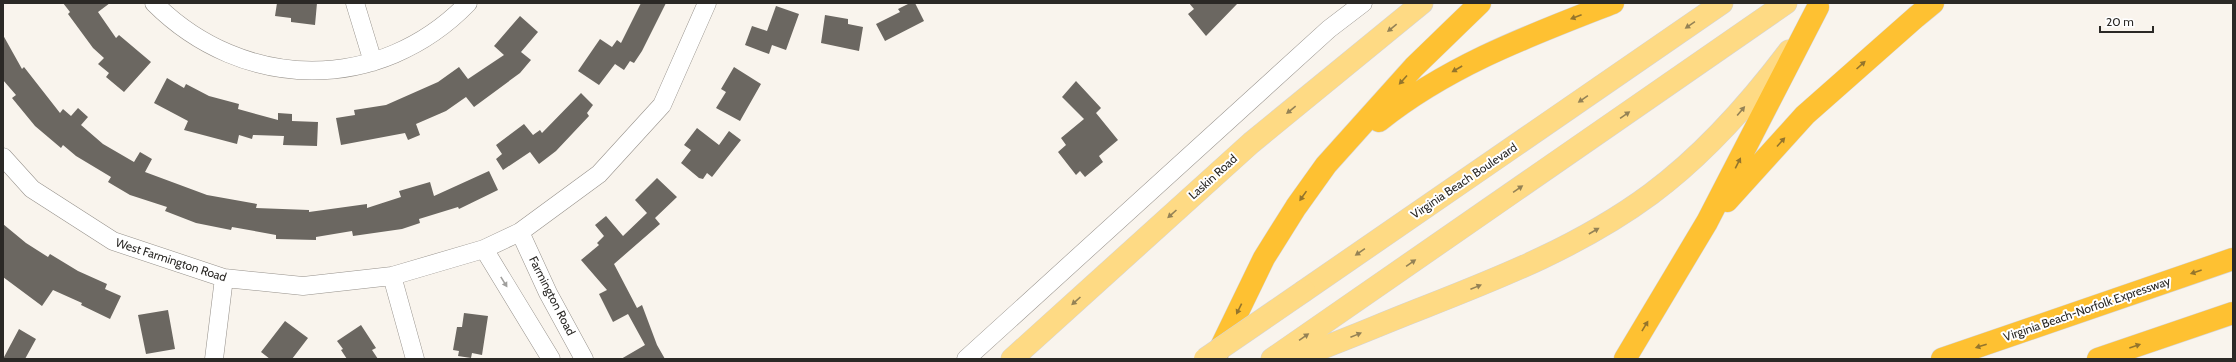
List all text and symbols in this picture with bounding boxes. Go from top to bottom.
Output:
scale bar [2100,8,2153,34]
text: 20 m [2106,14,2134,29]
one-way arrow [1570,15,1582,21]
one-way arrow [1685,21,1695,29]
one-way arrow [1386,23,1397,32]
one-way arrow [1856,61,1866,70]
one-way arrow [1452,66,1463,73]
one-way arrow [1398,75,1407,85]
one-way arrow [1578,95,1588,103]
one-way arrow [1286,106,1296,115]
one-way arrow [1736,106,1745,116]
one-way arrow [1619,111,1630,119]
one-way arrow [1776,137,1786,147]
street label: Virginia Beach Boulevard [1408,139,1520,222]
street label: Laskin Road [1185,151,1240,202]
one-way arrow [1735,157,1741,168]
one-way arrow [1512,185,1523,193]
one-way arrow [1299,191,1307,202]
one-way arrow [1167,210,1177,219]
one-way arrow [1588,228,1600,235]
street label: West Farmington Road [114,235,228,285]
one-way arrow [1355,248,1366,256]
street label: Farmington Road [526,254,579,338]
one-way arrow [1406,259,1416,267]
one-way arrow [2190,269,2202,275]
street label: Virginia Beach-Norfolk Expressway [2001,273,2172,344]
one-way arrow [501,276,508,288]
one-way arrow [1471,283,1483,289]
one-way arrow [1071,297,1081,306]
one-way arrow [1236,304,1242,315]
one-way arrow [1642,320,1649,332]
one-way arrow [1350,331,1362,337]
one-way arrow [1299,333,1309,341]
one-way arrow [1974,343,1986,349]
one-way arrow [2130,343,2142,349]

